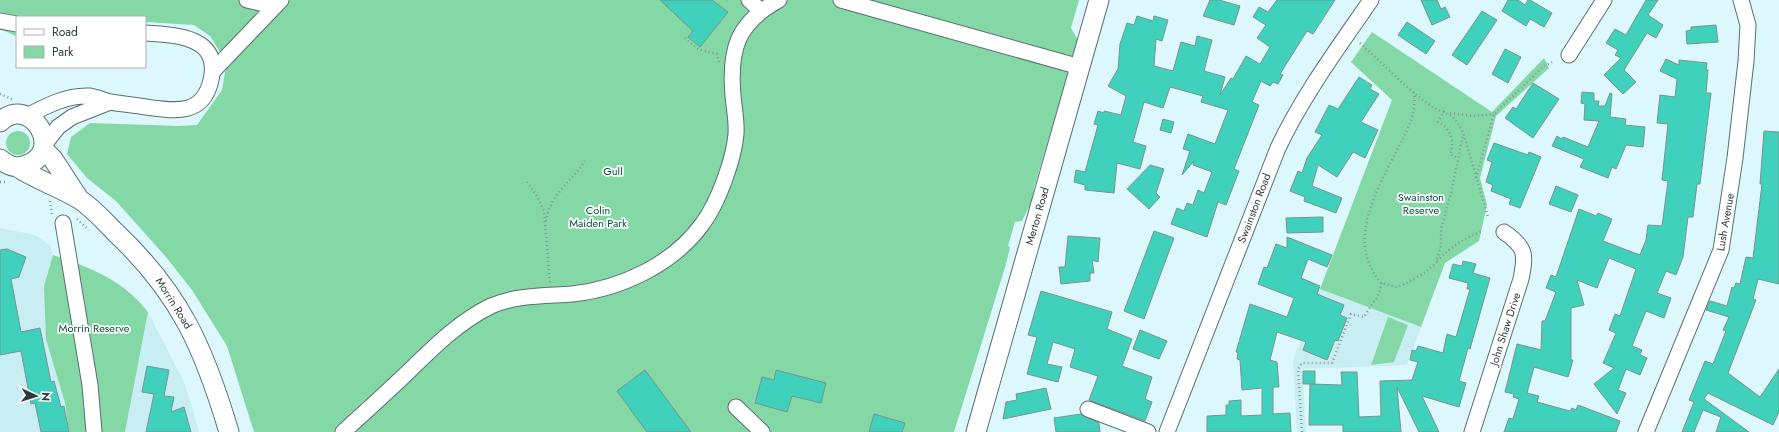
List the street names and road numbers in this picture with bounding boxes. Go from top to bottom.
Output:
street label: Swainston Road [1233,171,1275,245]
street label: Merton Road [1021,185,1053,247]
street label: Lush Avenue [1712,192,1738,252]
street label: Morrin Road [152,274,196,332]
street label: John Shaw Drive [1485,290,1524,369]

